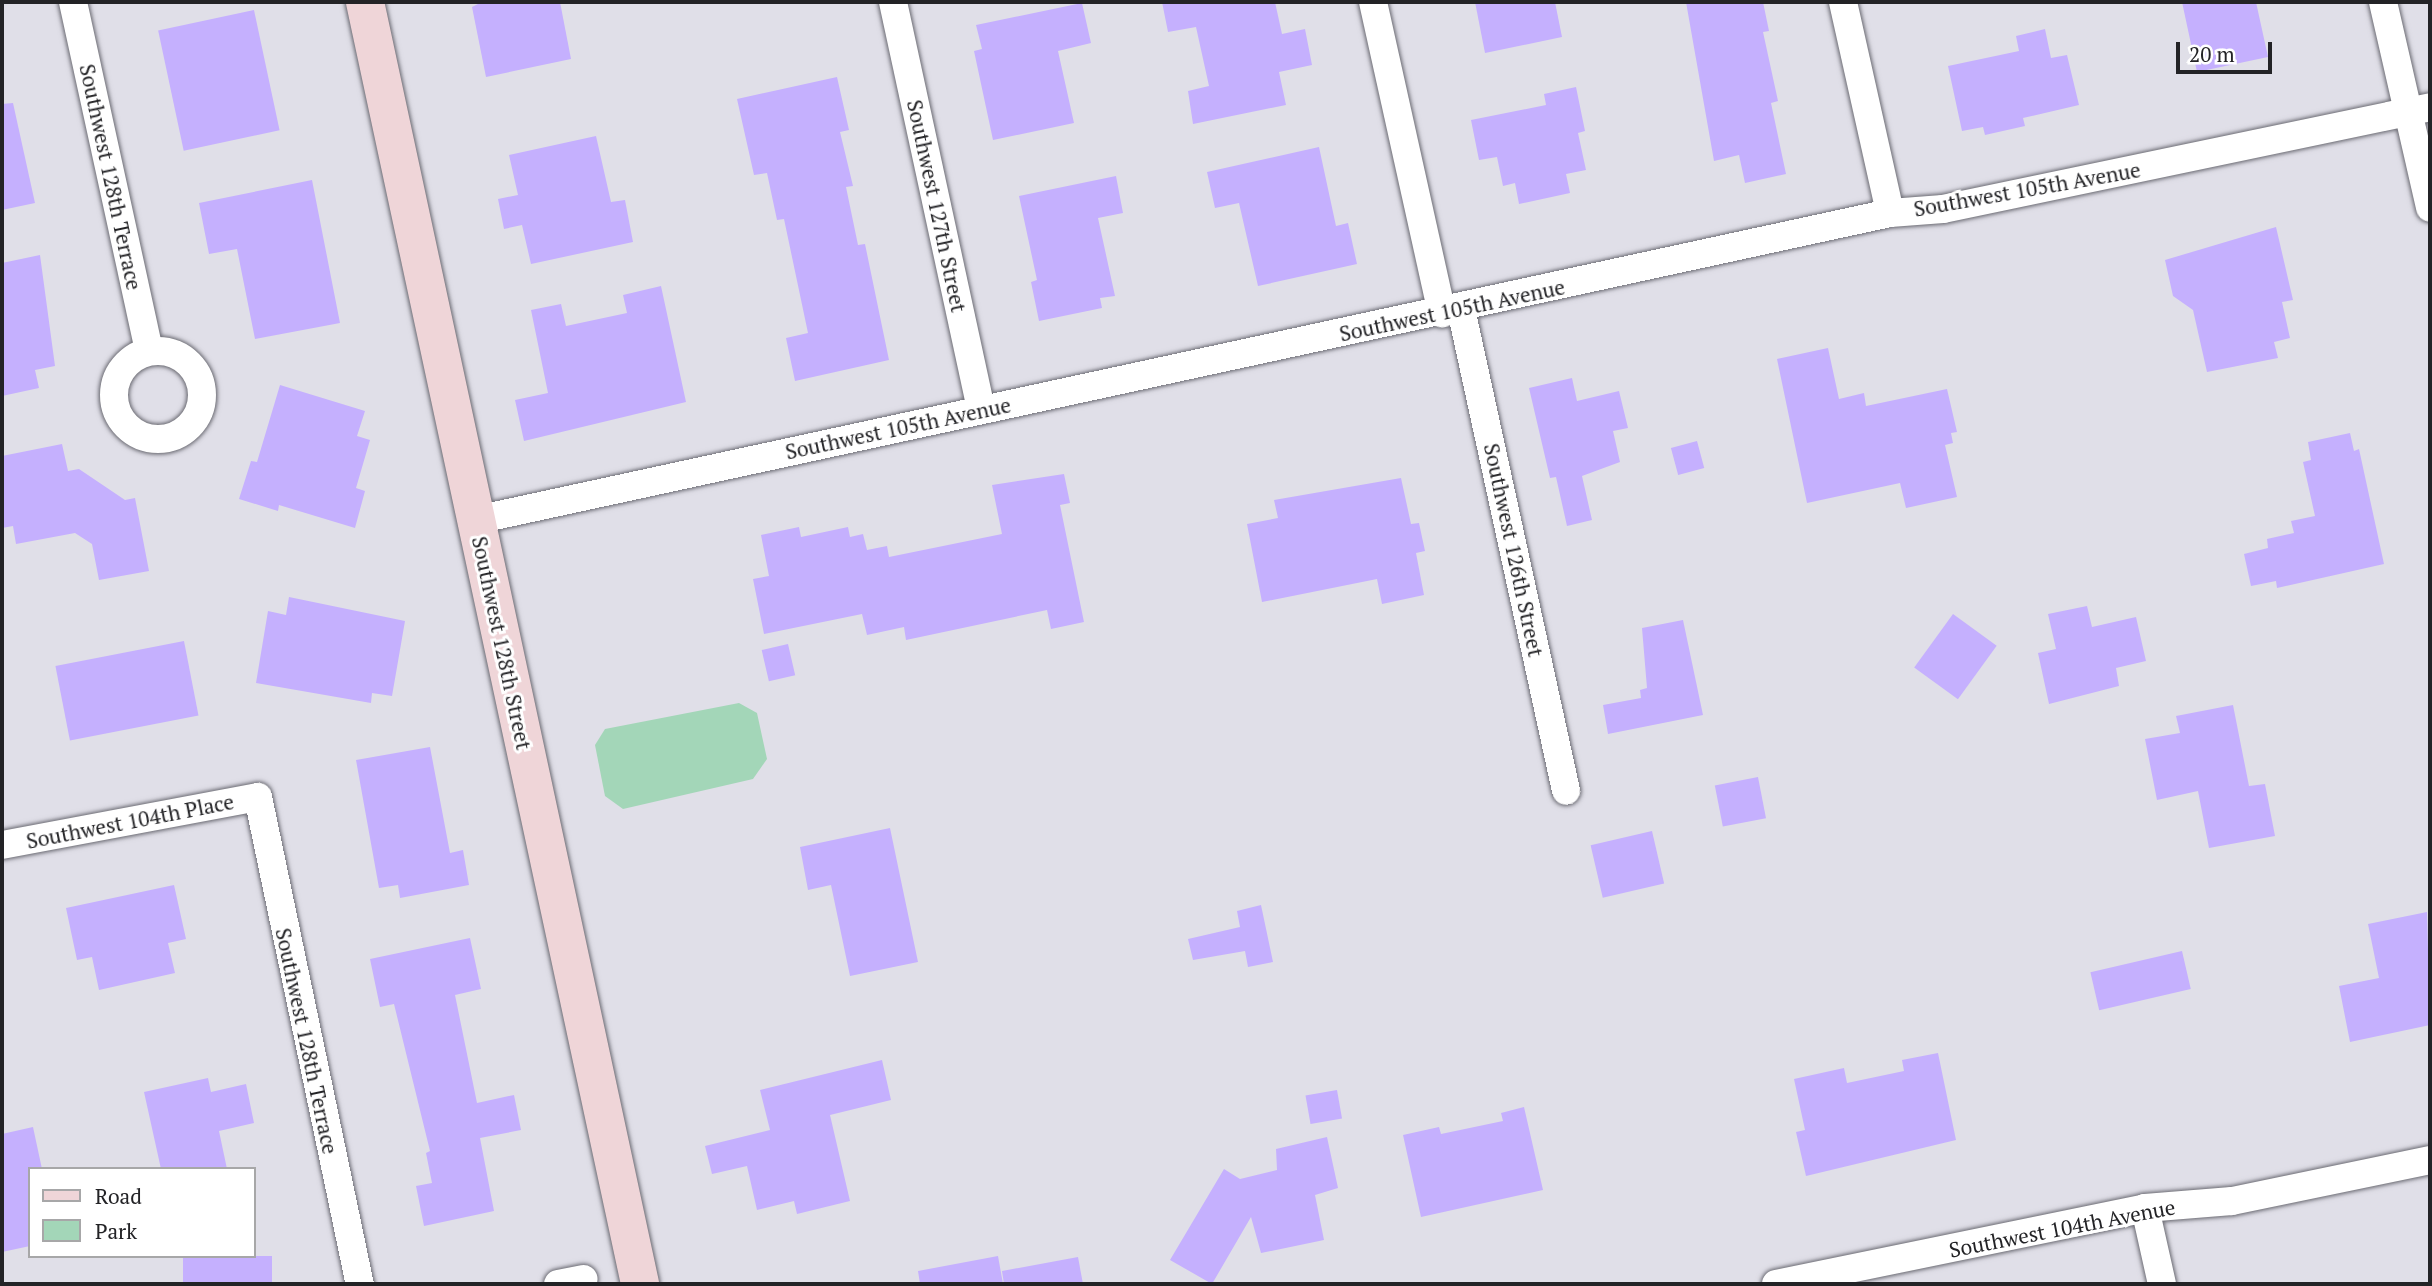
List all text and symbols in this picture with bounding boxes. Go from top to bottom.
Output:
scale bar [2180,28,2276,72]
text: 20 m [2189,40,2235,68]
street label: Southwest 128th Terrace [75,62,147,292]
street label: Southwest 127th Street [902,97,972,315]
street label: Southwest 105th Avenue [1911,157,2143,221]
street label: Southwest 105th Avenue [1337,274,1567,346]
street label: Southwest 105th Avenue [783,392,1013,464]
street label: Southwest 126th Street [1479,441,1549,659]
street label: Southwest 128th Street [467,534,537,752]
street label: Southwest 104th Place [24,789,236,853]
street label: Southwest 128th Terrace [271,926,343,1156]
legend [28,1167,256,1258]
text: Road [95,1182,142,1210]
street label: Southwest 104th Avenue [1947,1194,2177,1262]
text: Park [95,1217,137,1245]

